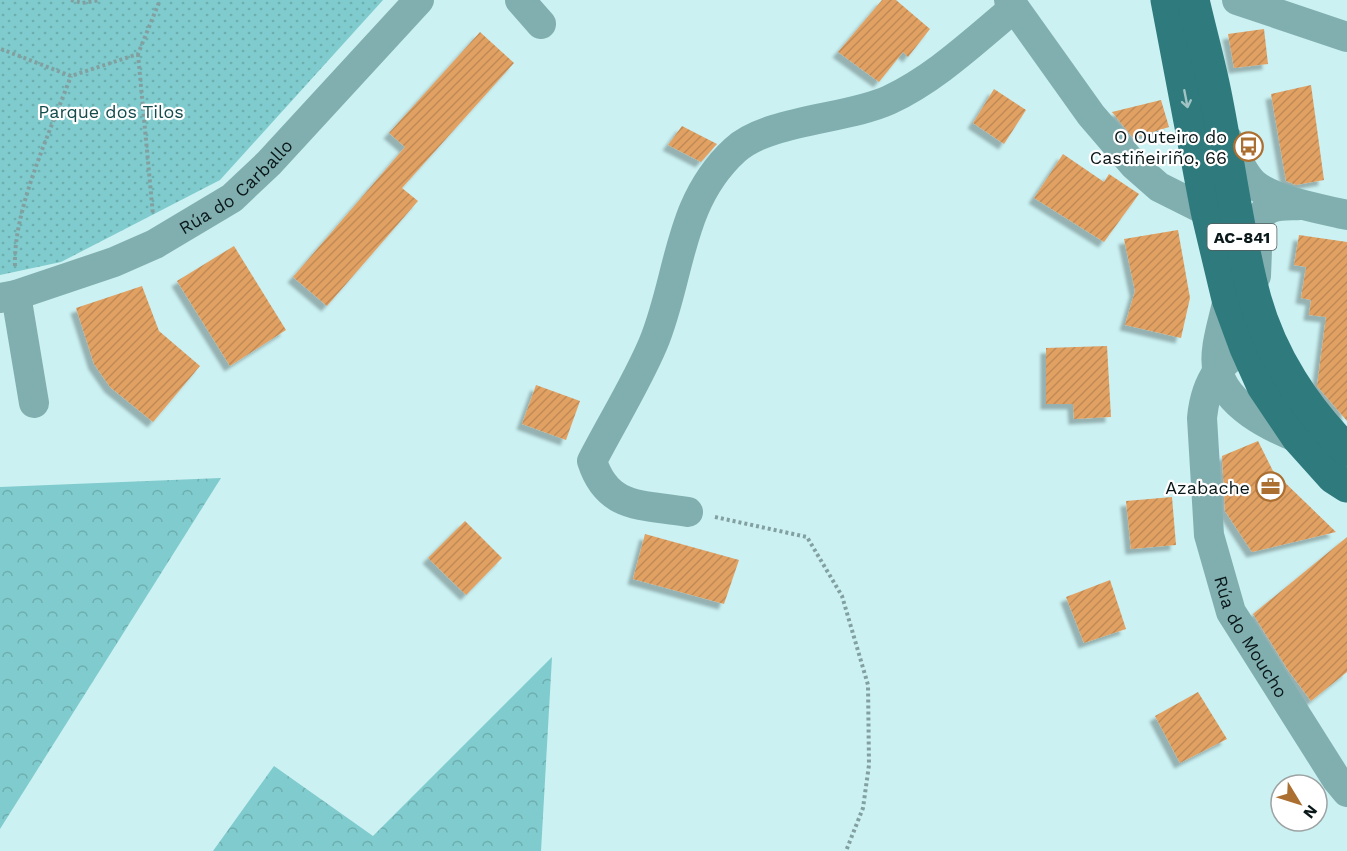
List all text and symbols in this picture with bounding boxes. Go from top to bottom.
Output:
one-way arrow [1181,88,1192,108]
park label: Parque dos Tilos [38,101,184,122]
place label: O Outeiro do Castiñeiriño, 66 [1090,126,1227,168]
bus stop icon: O Outeiro do Castiñeiriño, 66 [1232,130,1264,162]
street label: Rúa do Carballo [175,134,296,238]
road number: AC-841 [1208,224,1276,250]
office icon: Azabache [1255,471,1287,503]
place label: Azabache [1165,477,1250,498]
street label: Rúa do Moucho [1211,573,1293,701]
north arrow [1269,773,1329,833]
text: N [1299,801,1322,822]

